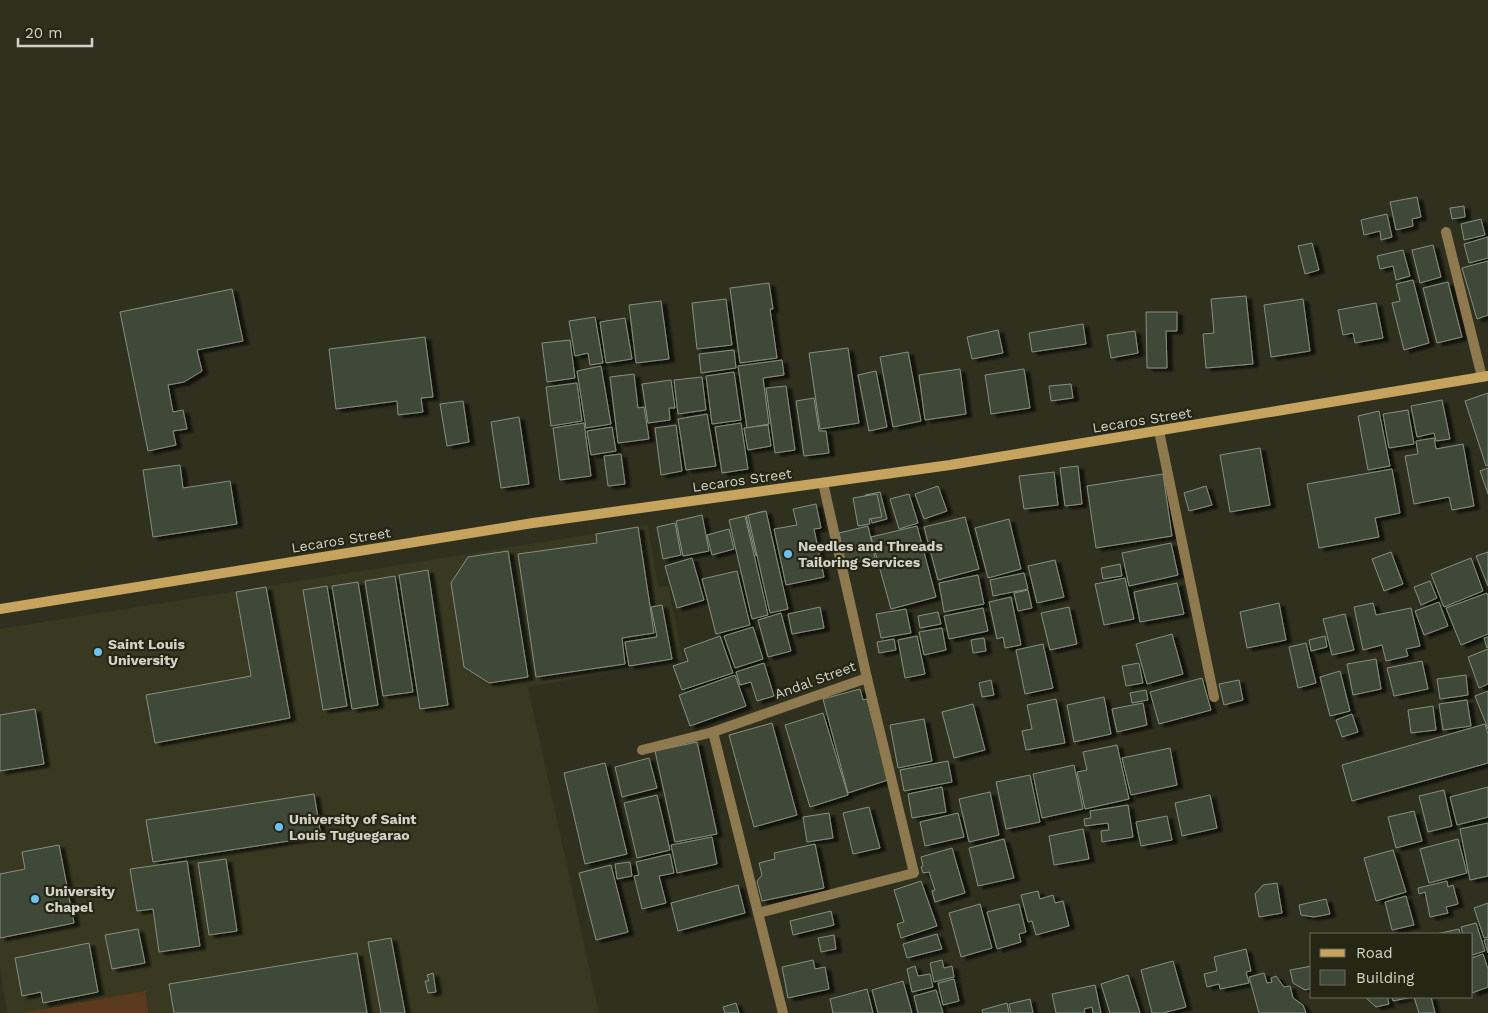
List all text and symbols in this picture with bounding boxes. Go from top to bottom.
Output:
scale bar [18,15,91,47]
text: 20 m [25,24,63,42]
street label: Lecaros Street [1091,404,1193,436]
street label: Lecaros Street [691,465,793,495]
street label: Lecaros Street [290,524,392,556]
place label: Needles and Threads Tailoring Services [798,538,943,570]
marker: Needles and Threads Tailoring Services [782,548,794,560]
place label: Saint Louis University [108,636,185,668]
marker: Saint Louis University [92,646,104,658]
street label: Andal Street [772,658,858,702]
place label: University of Saint Louis Tuguegarao [289,811,416,843]
marker: University of Saint Louis Tuguegarao [273,821,285,833]
place label: University Chapel [45,883,115,915]
marker: University Chapel [29,893,41,905]
legend [1310,933,1473,998]
text: Road [1356,944,1393,962]
text: Building [1356,969,1414,987]

